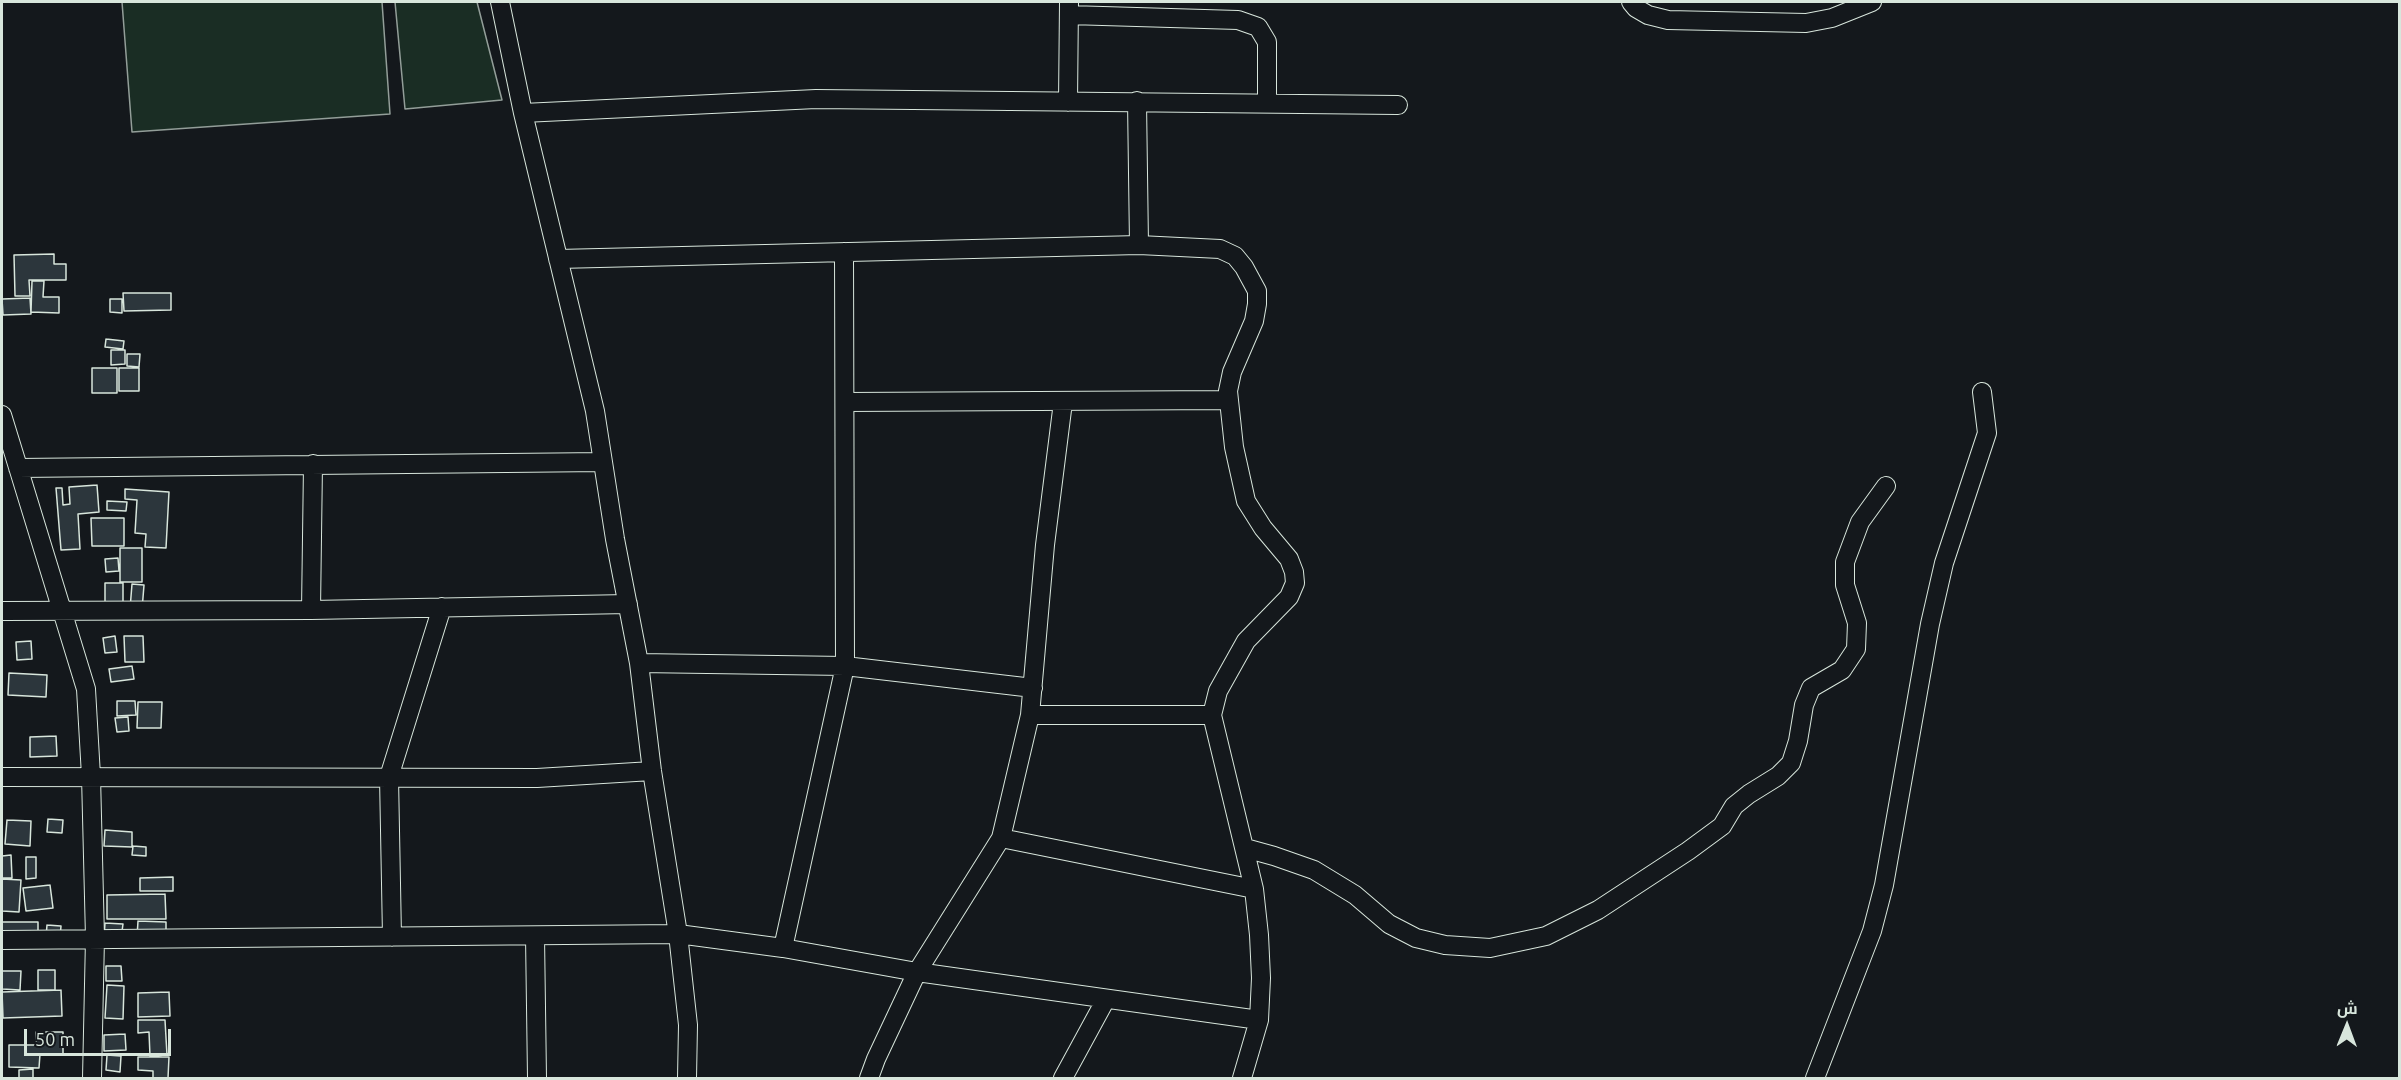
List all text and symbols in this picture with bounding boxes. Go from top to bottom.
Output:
north arrow [2317,996,2377,1056]
text: ش [2337,999,2358,1017]
scale bar [27,1017,174,1055]
text: 50 m [35,1029,75,1049]

